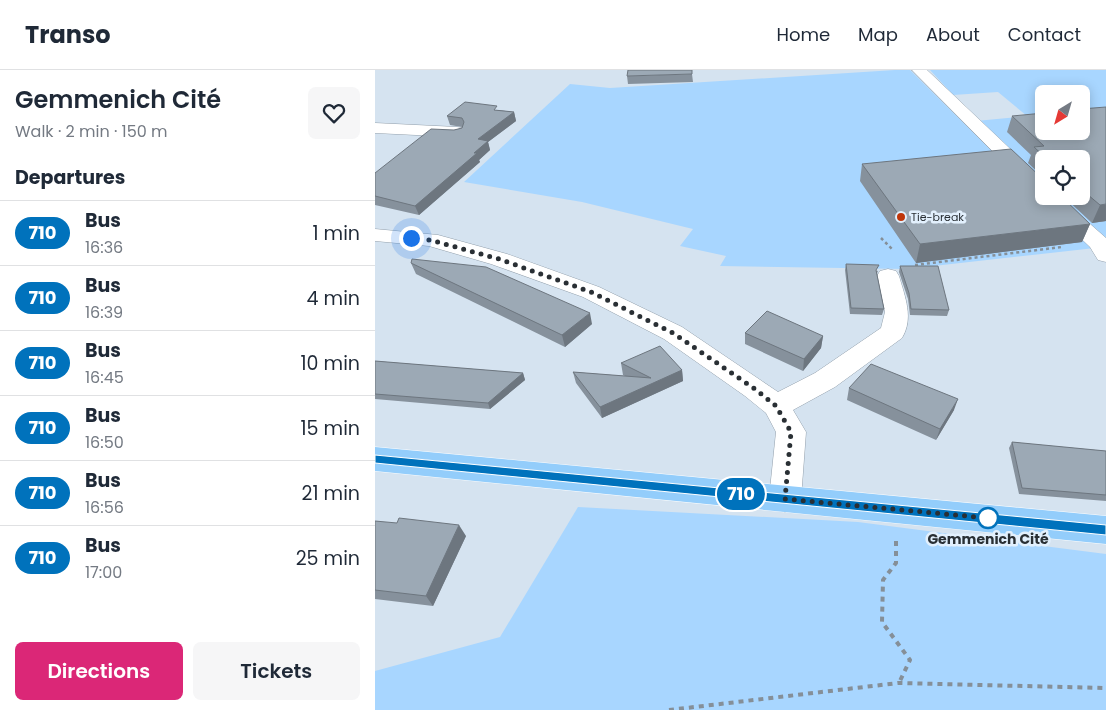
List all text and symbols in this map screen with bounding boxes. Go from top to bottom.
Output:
text: Transo [25,18,111,51]
text: Home [776,22,830,47]
text: Map [858,22,898,47]
text: About [926,22,980,47]
text: Contact [1008,22,1081,47]
text: Gemmenich Cité [15,83,221,116]
north arrow [1035,85,1090,140]
map controls [1035,85,1090,205]
button: heart [308,87,360,139]
text: Walk · 2 min · 150 m [15,120,168,143]
button: locate [1035,150,1090,205]
text: Departures [15,164,125,191]
text: Bus [85,207,121,234]
place label: Tie-break [911,209,964,225]
marker: Tie-break [895,211,907,223]
text: 710 [28,220,57,245]
text: 1 min [312,220,360,247]
your location [399,226,424,251]
text: 16:36 [85,236,123,259]
text: Bus [85,272,121,299]
text: 710 [28,285,57,310]
text: 4 min [307,285,360,312]
text: 16:39 [85,301,123,324]
text: Bus [85,337,121,364]
text: 710 [28,350,57,375]
text: 10 min [301,350,360,377]
text: 16:45 [85,366,124,389]
text: Bus [85,402,121,429]
text: 710 [28,415,57,440]
text: 15 min [301,415,360,442]
text: 16:50 [85,431,124,454]
text: Bus [85,467,121,494]
line badge: 710 [712,478,770,510]
text: 710 [28,480,57,505]
text: 21 min [302,480,360,507]
text: 710 [727,481,755,506]
text: 16:56 [85,496,124,519]
marker: Gemmenich Cité [977,507,999,529]
place label: Gemmenich Cité [927,529,1049,549]
text: Bus [85,532,121,559]
text: 710 [28,545,57,570]
text: 25 min [296,545,360,572]
text: 17:00 [85,561,122,584]
button: Directions [15,642,183,700]
button: Tickets [193,642,360,700]

